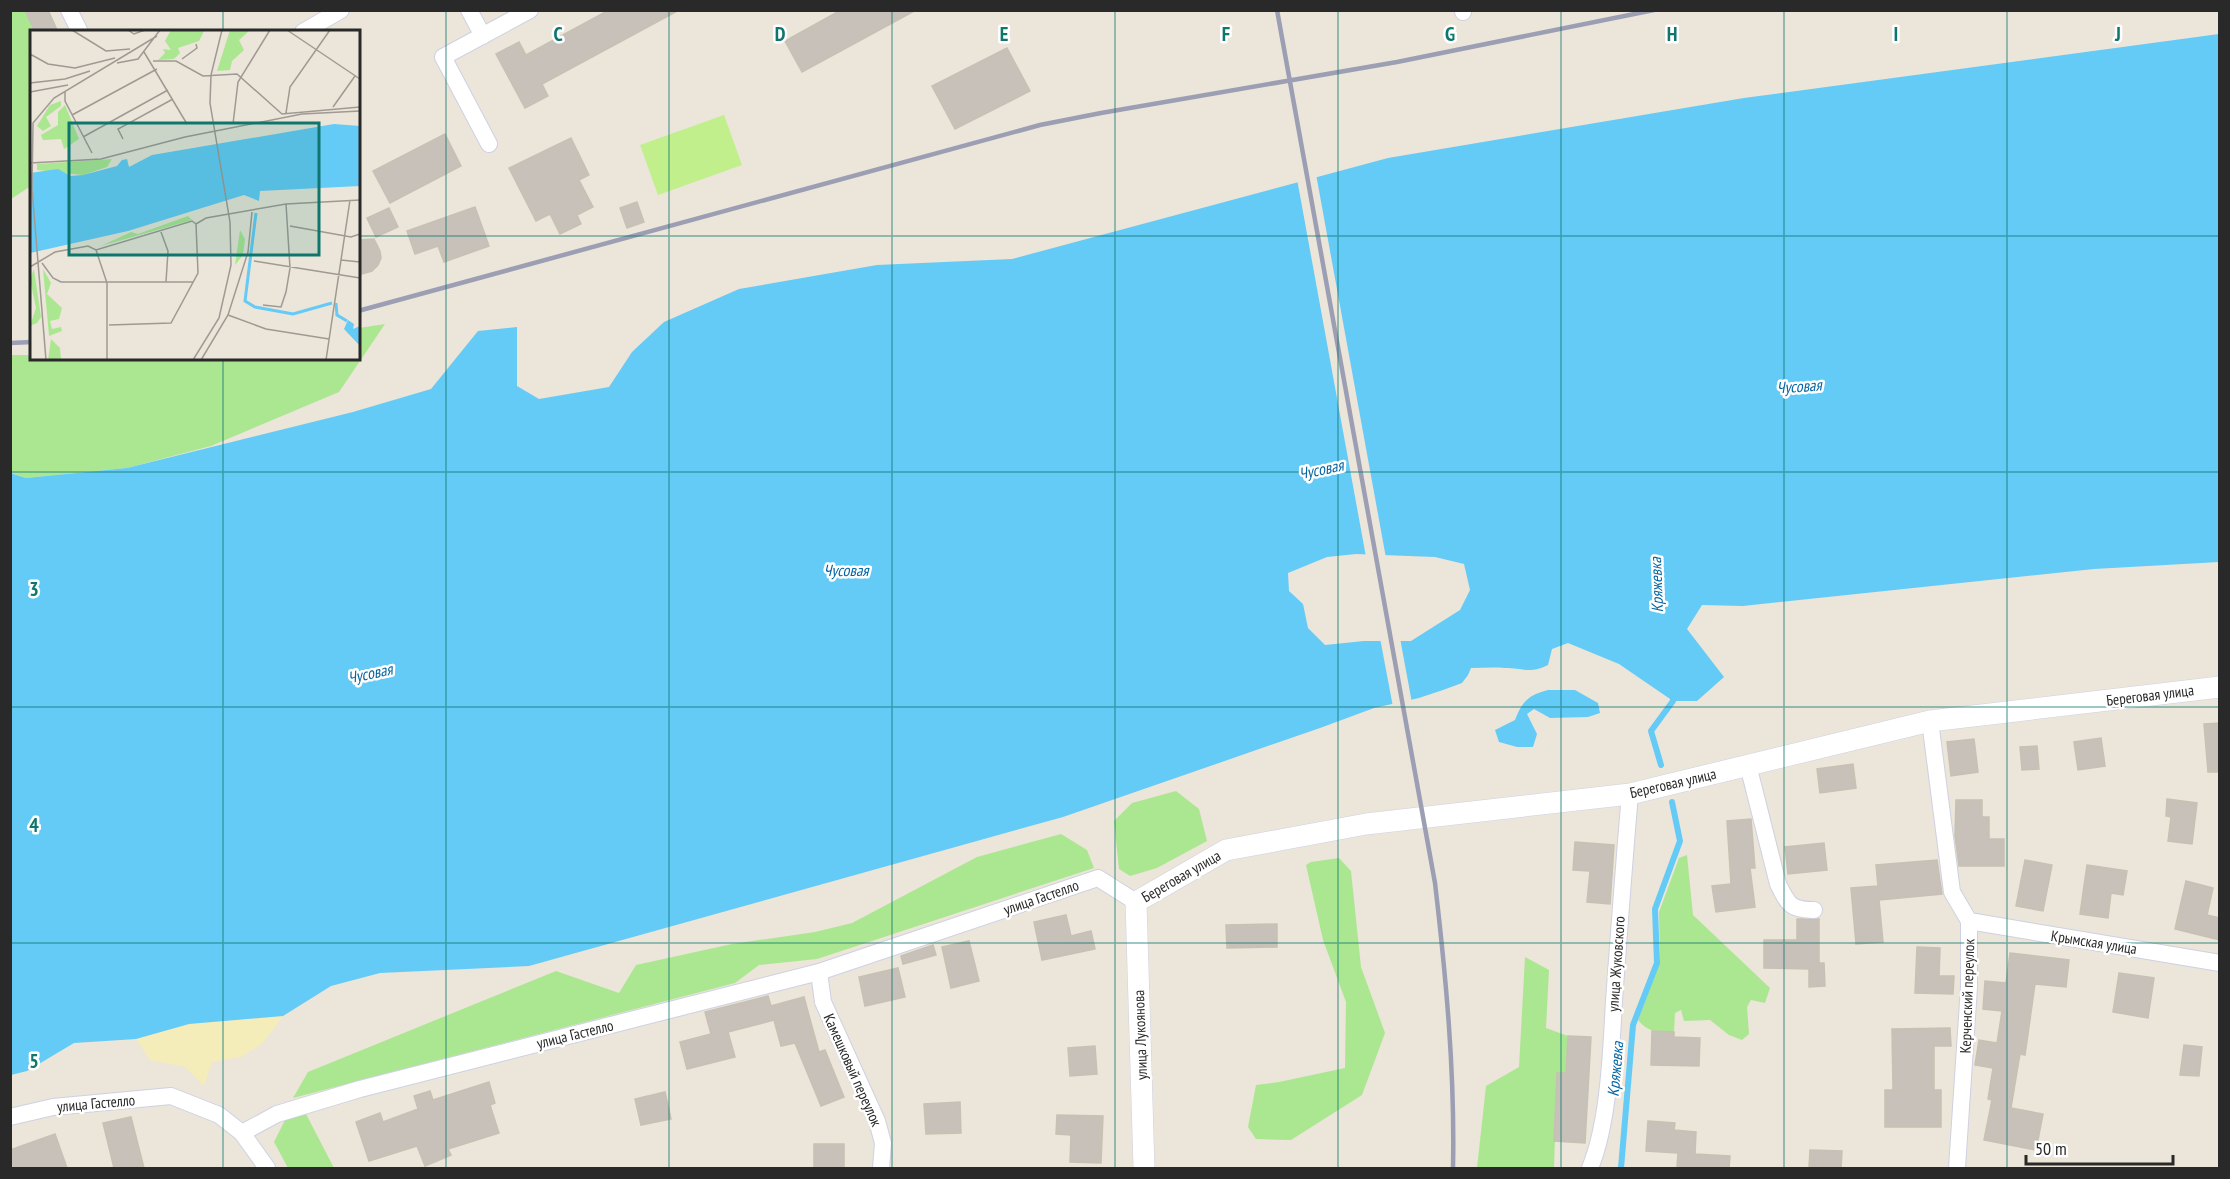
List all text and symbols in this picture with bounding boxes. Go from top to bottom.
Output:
text: C [553,21,563,47]
text: D [775,21,786,47]
text: E [1000,21,1008,47]
text: F [1222,21,1230,47]
text: G [1445,21,1455,47]
text: H [1667,21,1677,47]
text: I [1894,21,1898,47]
text: J [2114,21,2121,47]
inset map [30,30,360,360]
water label: Чусовая [1776,374,1824,398]
water label: Чусовая [1297,454,1347,483]
water label: Кряжевка [1645,555,1667,613]
water label: Чусовая [823,560,870,580]
text: 3 [29,576,39,602]
water label: Чусовая [346,658,396,687]
street label: Береговая улица [2105,680,2195,710]
street label: Береговая улица [1628,764,1718,802]
text: 4 [29,812,39,838]
street label: Береговая улица [1138,846,1224,906]
street label: улица Гастелло [1001,875,1081,919]
street label: улица Жуковского [1603,916,1629,1012]
street label: Крымская улица [2050,926,2138,958]
street label: Керченский переулок [1956,938,1978,1054]
street label: улица Лукоянова [1129,990,1151,1080]
street label: Камешковый переулок [820,1011,886,1129]
street label: улица Гастелло [535,1015,615,1053]
water label: Кряжевка [1603,1039,1628,1097]
text: 5 [29,1048,39,1074]
street label: улица Гастелло [56,1090,136,1116]
scale bar [2026,1128,2173,1166]
text: 50 m [2035,1137,2067,1160]

